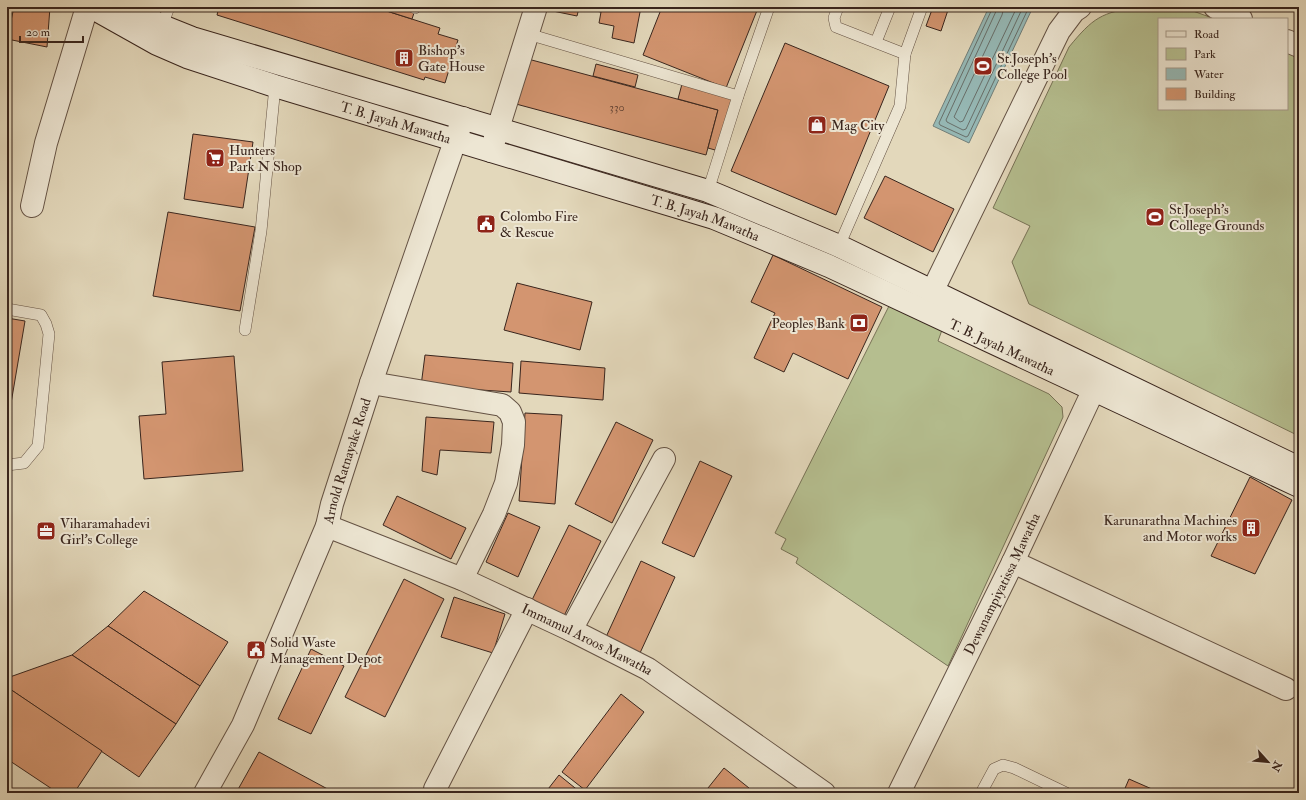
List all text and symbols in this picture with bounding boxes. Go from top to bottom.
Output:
scale bar [20,18,83,44]
legend [1158,18,1288,110]
text: 20 m [26,25,51,40]
text: Road [1194,27,1219,42]
place label: Bishop's Gate House [418,42,485,75]
building icon: Bishop's Gate House [393,47,415,69]
text: Park [1194,47,1216,62]
place label: St.Joseph's College Pool [997,50,1068,83]
sports icon: St.Joseph's College Pool [972,55,994,77]
text: Water [1193,67,1224,82]
text: Building [1194,87,1237,102]
street label: T. B. Jayah Mawatha [338,98,453,147]
house number: 330 [609,100,625,115]
shop icon: Mag City [806,114,828,136]
place label: Mag City [831,117,885,135]
place label: Hunters Park N Shop [229,142,302,176]
supermarket icon: Hunters Park N Shop [204,147,226,169]
street label: T. B. Jayah Mawatha [649,191,762,245]
place label: St.Joseph's College Grounds [1169,201,1265,234]
sports icon: St.Joseph's College Grounds [1144,206,1166,228]
place label: Colombo Fire & Rescue [500,208,578,241]
public building icon: Colombo Fire & Rescue [475,213,497,235]
bank icon: Peoples Bank [848,312,870,334]
place label: Peoples Bank [772,315,845,333]
street label: T. B. Jayah Mawatha [946,315,1057,379]
street label: Arnold Ratnayake Road [320,396,375,526]
street label: Dewanampiyatissa Mawatha [960,510,1044,658]
place label: Karunarathna Machines and Motor works [1103,512,1237,545]
place label: Viharamahadevi Girl's College [60,515,150,548]
building icon: Karunarathna Machines and Motor works [1240,517,1262,539]
office icon: Viharamahadevi Girl's College [35,520,57,542]
street label: Immamul Aroos Mawatha [519,600,656,679]
place label: Solid Waste Management Depot [270,634,382,668]
public building icon: Solid Waste Management Depot [245,639,267,661]
north arrow [1248,742,1288,782]
text: N [1268,758,1285,775]

